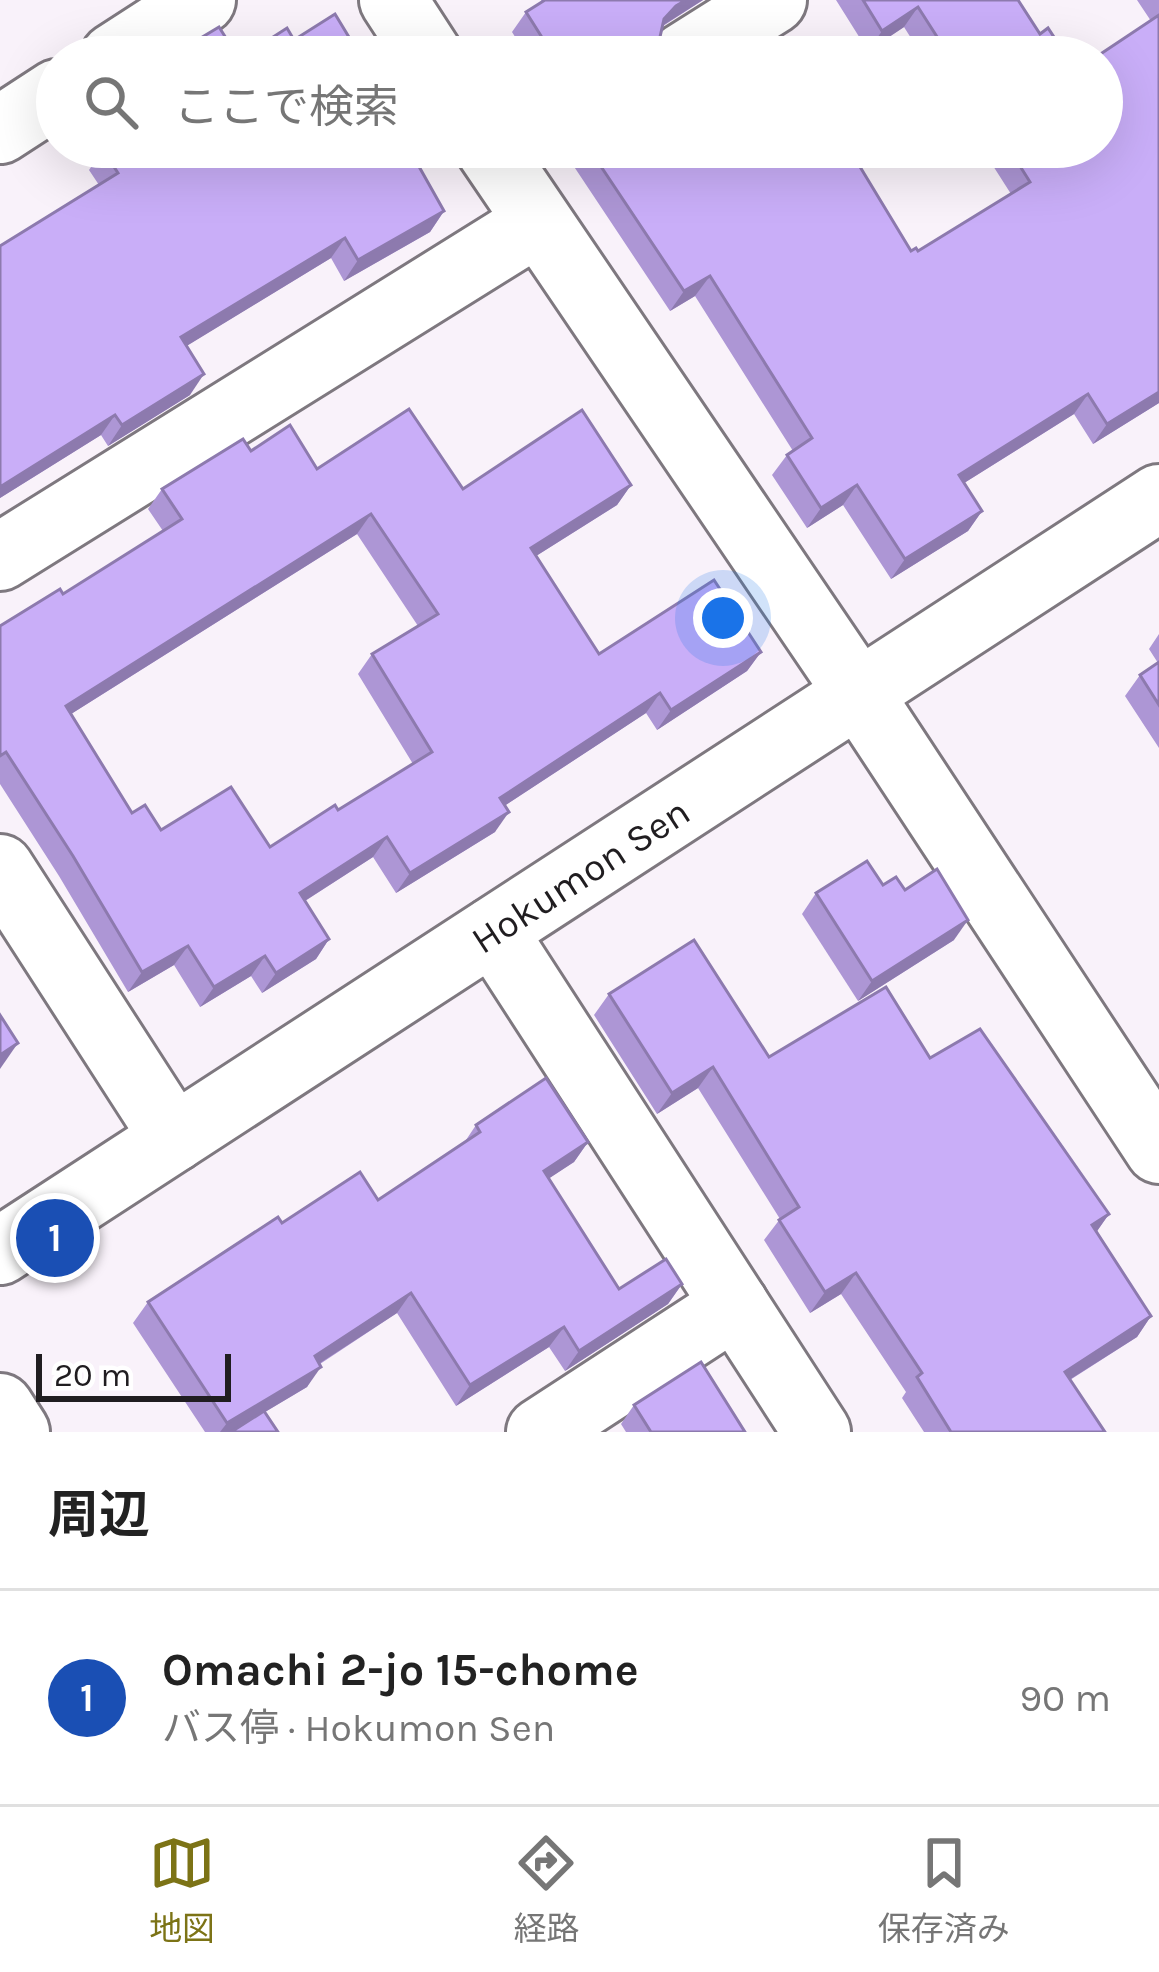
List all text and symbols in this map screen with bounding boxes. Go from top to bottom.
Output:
search box [36,36,1123,168]
icon: search [78,69,144,135]
text: ここで検索 [174,81,399,133]
your location [693,588,753,648]
street label: Hokumon Sen [463,788,698,963]
pin: 1 [16,1193,94,1283]
scale bar [36,1348,231,1401]
text: 20 m [54,1356,131,1394]
text: 周辺 [48,1485,150,1545]
text: Omachi 2-jo 15-chome [162,1644,639,1696]
text: 1 [80,1675,94,1721]
text: 90 m [1019,1675,1111,1721]
text: バス停 · Hokumon Sen [162,1705,555,1751]
tab: 地図 [149,1830,215,1950]
tab: 経路 [513,1830,579,1950]
tab: 保存済み [878,1830,1010,1950]

